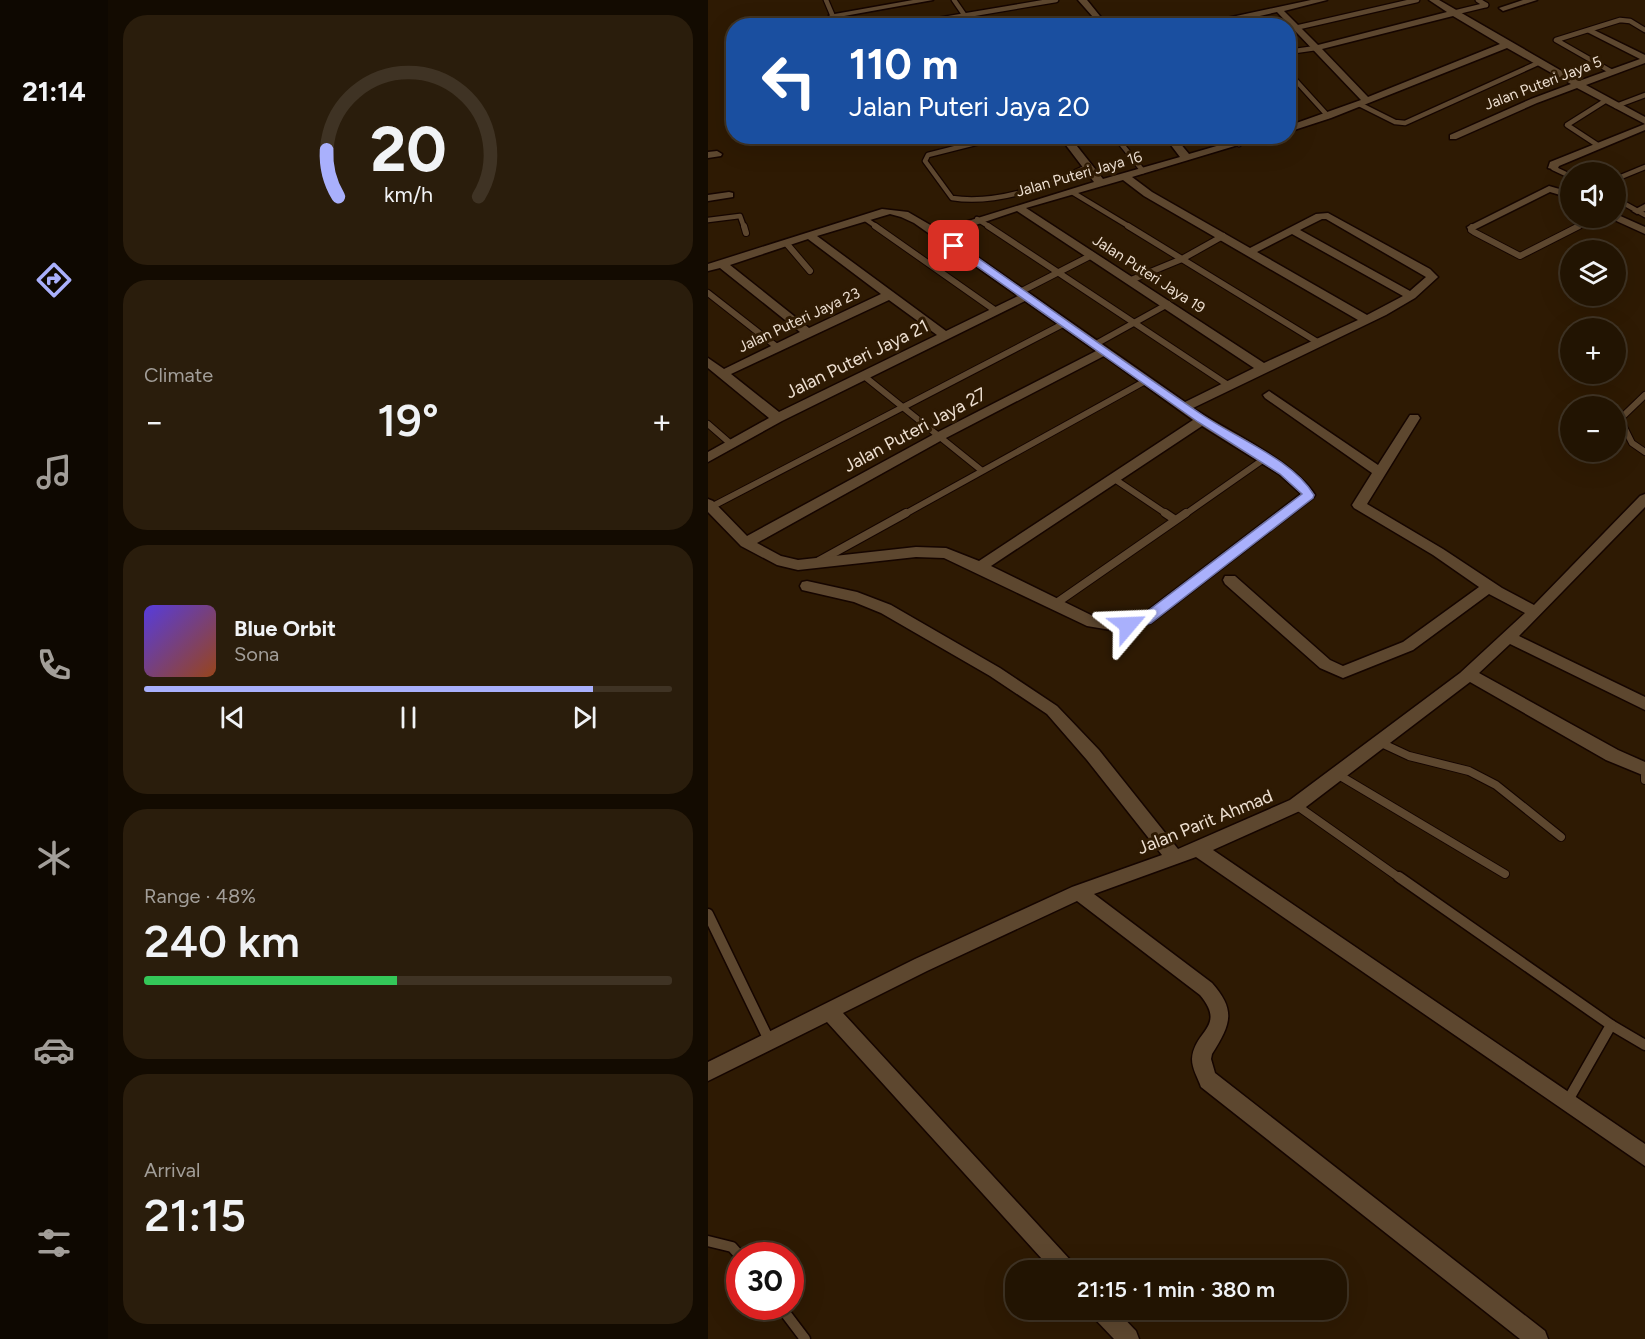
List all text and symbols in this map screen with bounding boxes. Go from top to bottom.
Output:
text: 110 m [849,39,958,90]
icon: left [750,42,828,120]
street label: Jalan Puteri Jaya 5 [1482,52,1604,114]
text: 21:14 [22,75,86,108]
text: Jalan Puteri Jaya 20 [849,90,1090,123]
text: 20 [370,112,446,187]
street label: Jalan Puteri Jaya 16 [1014,147,1145,201]
map controls [1560,162,1626,462]
button: sound [1560,162,1626,228]
text: km/h [384,182,432,207]
pin [928,220,979,271]
icon: arrive [937,229,970,262]
street label: Jalan Puteri Jaya 19 [1089,231,1209,317]
button: layers [1560,240,1626,306]
icon: directions [33,259,75,301]
street label: Jalan Puteri Jaya 23 [735,284,863,356]
street label: Jalan Puteri Jaya 21 [782,315,932,403]
button: + [1560,318,1626,384]
text: Climate [144,363,213,387]
street label: Jalan Puteri Jaya 27 [840,383,991,477]
text: 19° [377,393,439,447]
button: − [1560,396,1626,462]
text: − [144,402,165,441]
text: + [651,402,672,441]
icon: music [33,451,75,493]
position arrow [1096,593,1160,657]
text: Blue Orbit [234,615,336,642]
text: Sona [234,642,279,666]
icon: phone [33,644,75,686]
icon: previous [216,701,249,734]
icon: pause [392,701,425,734]
icon: next [568,701,601,734]
street label: Jalan Parit Ahmad [1134,785,1276,859]
icon: climate [33,837,75,879]
text: Range · 48% [144,884,256,908]
text: 240 km [144,914,300,968]
icon: car [33,1029,75,1071]
text: Arrival [144,1158,200,1182]
text: 21:15 [144,1188,246,1242]
icon: filters [33,1222,75,1264]
speed limit sign: 30 [726,1242,804,1320]
text: 21:15 · 1 min · 380 m [1077,1276,1275,1303]

